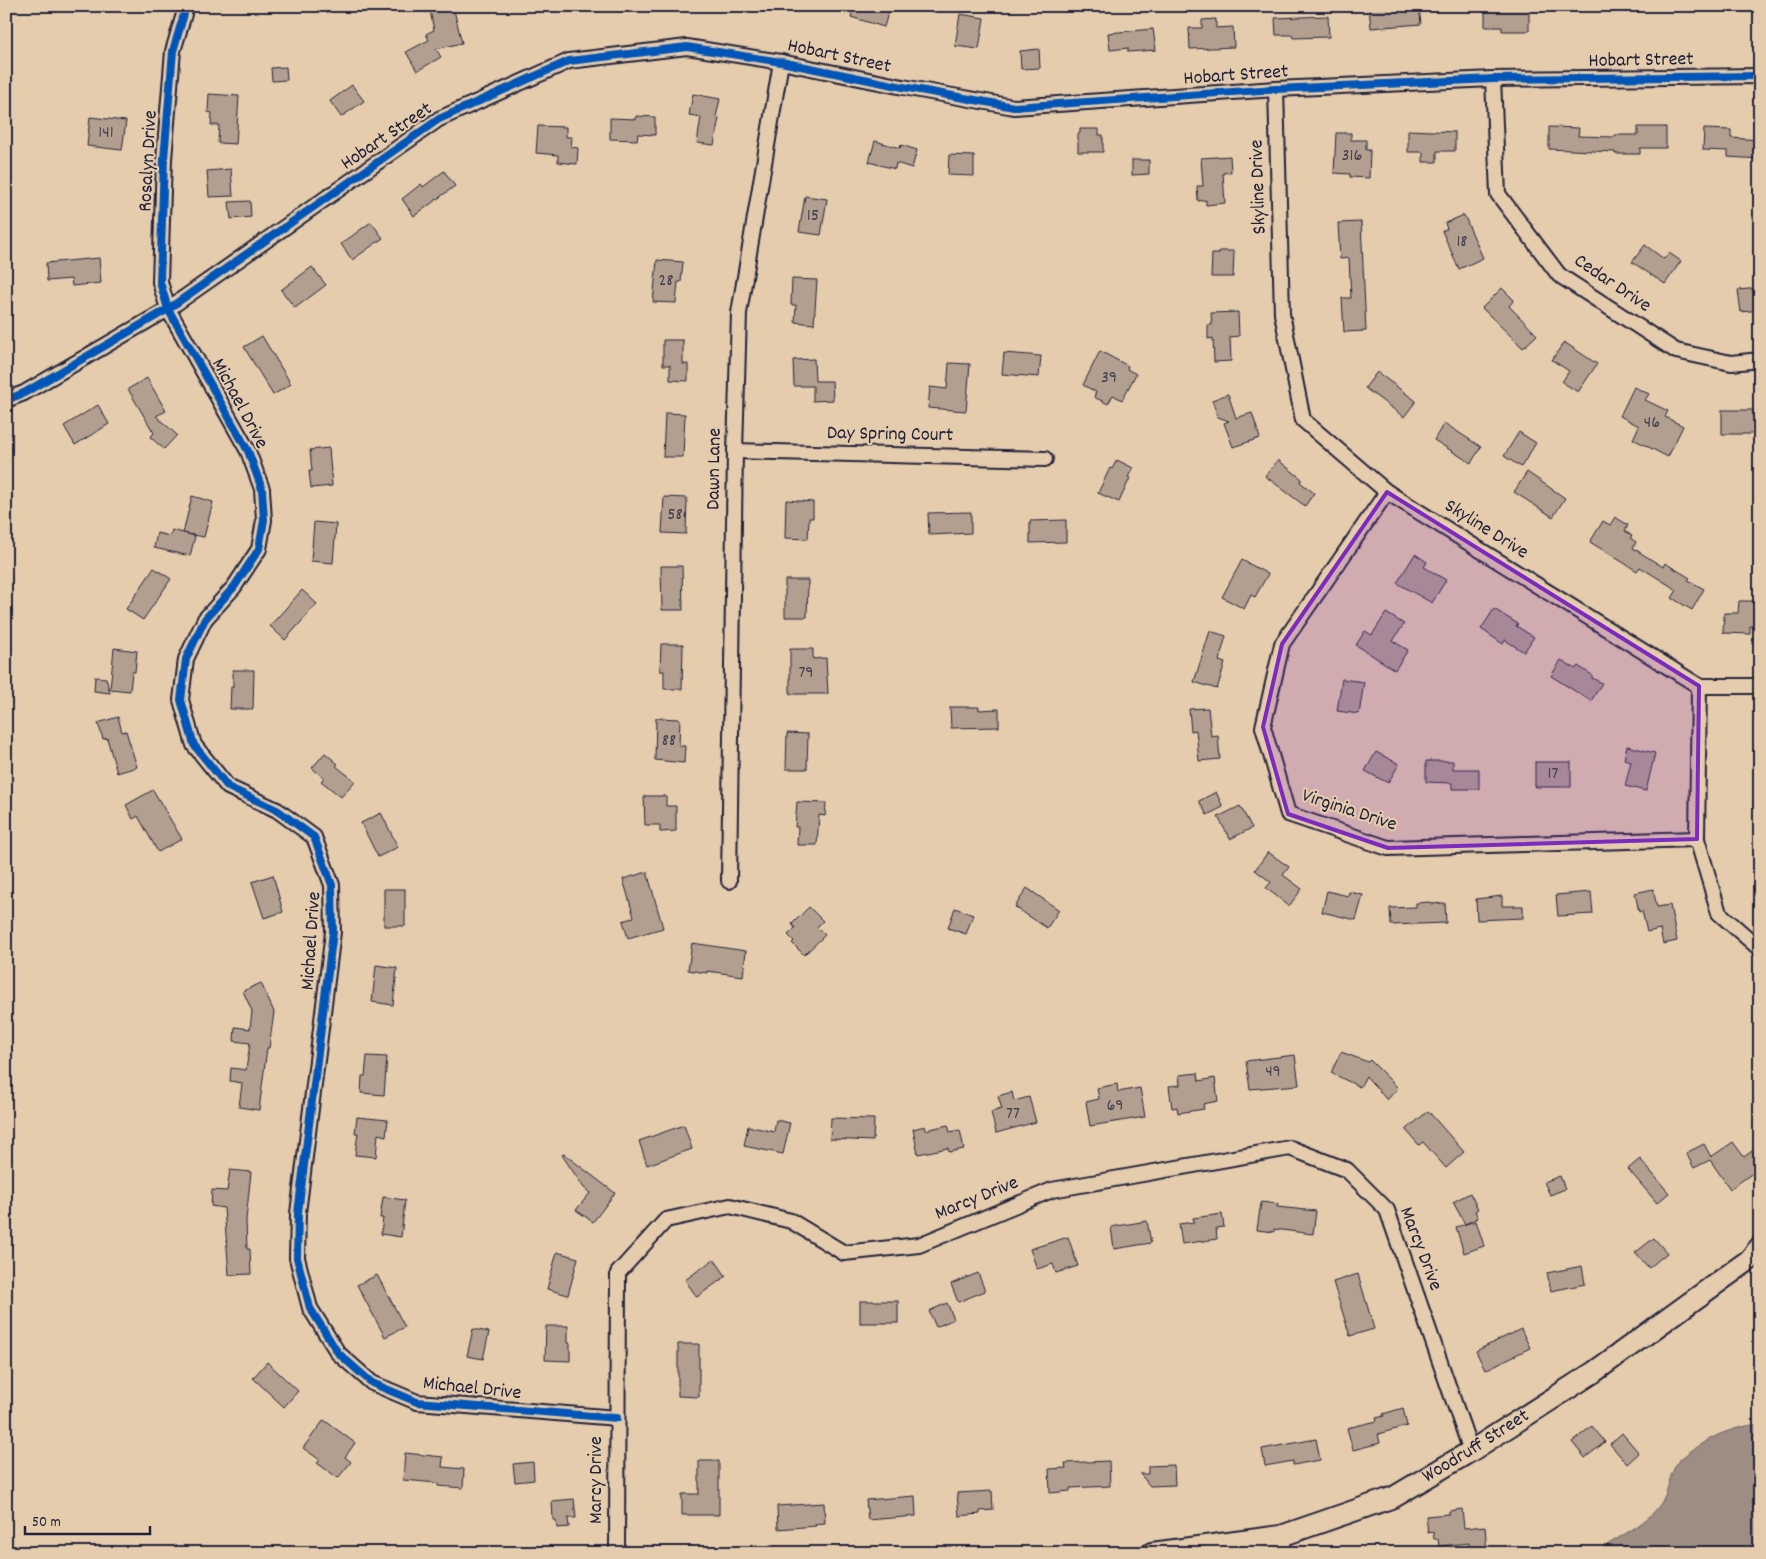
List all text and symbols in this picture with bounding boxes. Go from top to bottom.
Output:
street label: Hobart Street [785,32,893,82]
street label: Hobart Street [1588,46,1694,76]
street label: Hobart Street [1183,58,1289,94]
street label: Hobart Street [336,96,438,178]
street label: Rosalyn Drive [132,109,166,212]
house number: 141 [98,121,114,146]
street label: Skyline Drive [1243,139,1275,235]
house number: 316 [1342,144,1362,169]
house number: 15 [807,204,819,229]
house number: 18 [1456,230,1468,255]
street label: Cedar Drive [1568,248,1656,320]
house number: 28 [658,269,674,294]
street label: Michael Drive [203,354,275,454]
house number: 39 [1101,366,1117,391]
house number: 46 [1644,411,1660,436]
street label: Day Spring Court [827,420,953,450]
street label: Dawn Lane [700,428,730,510]
street label: Skyline Drive [1438,493,1534,567]
house number: 58 [667,503,683,528]
house number: 79 [798,661,814,686]
house number: 88 [662,729,676,754]
house number: 17 [1548,762,1559,787]
street label: Virginia Drive [1298,782,1400,840]
street label: Michael Drive [295,891,329,991]
house number: 49 [1265,1060,1281,1085]
house number: 69 [1106,1094,1124,1119]
house number: 77 [1006,1102,1020,1127]
street label: Marcy Drive [931,1170,1023,1228]
street label: Marcy Drive [1391,1203,1449,1295]
street label: Michael Drive [421,1370,523,1408]
street label: Woodruff Street [1417,1403,1535,1491]
street label: Marcy Drive [583,1436,611,1524]
scale bar [25,1504,150,1536]
text: 50 m [32,1512,61,1534]

